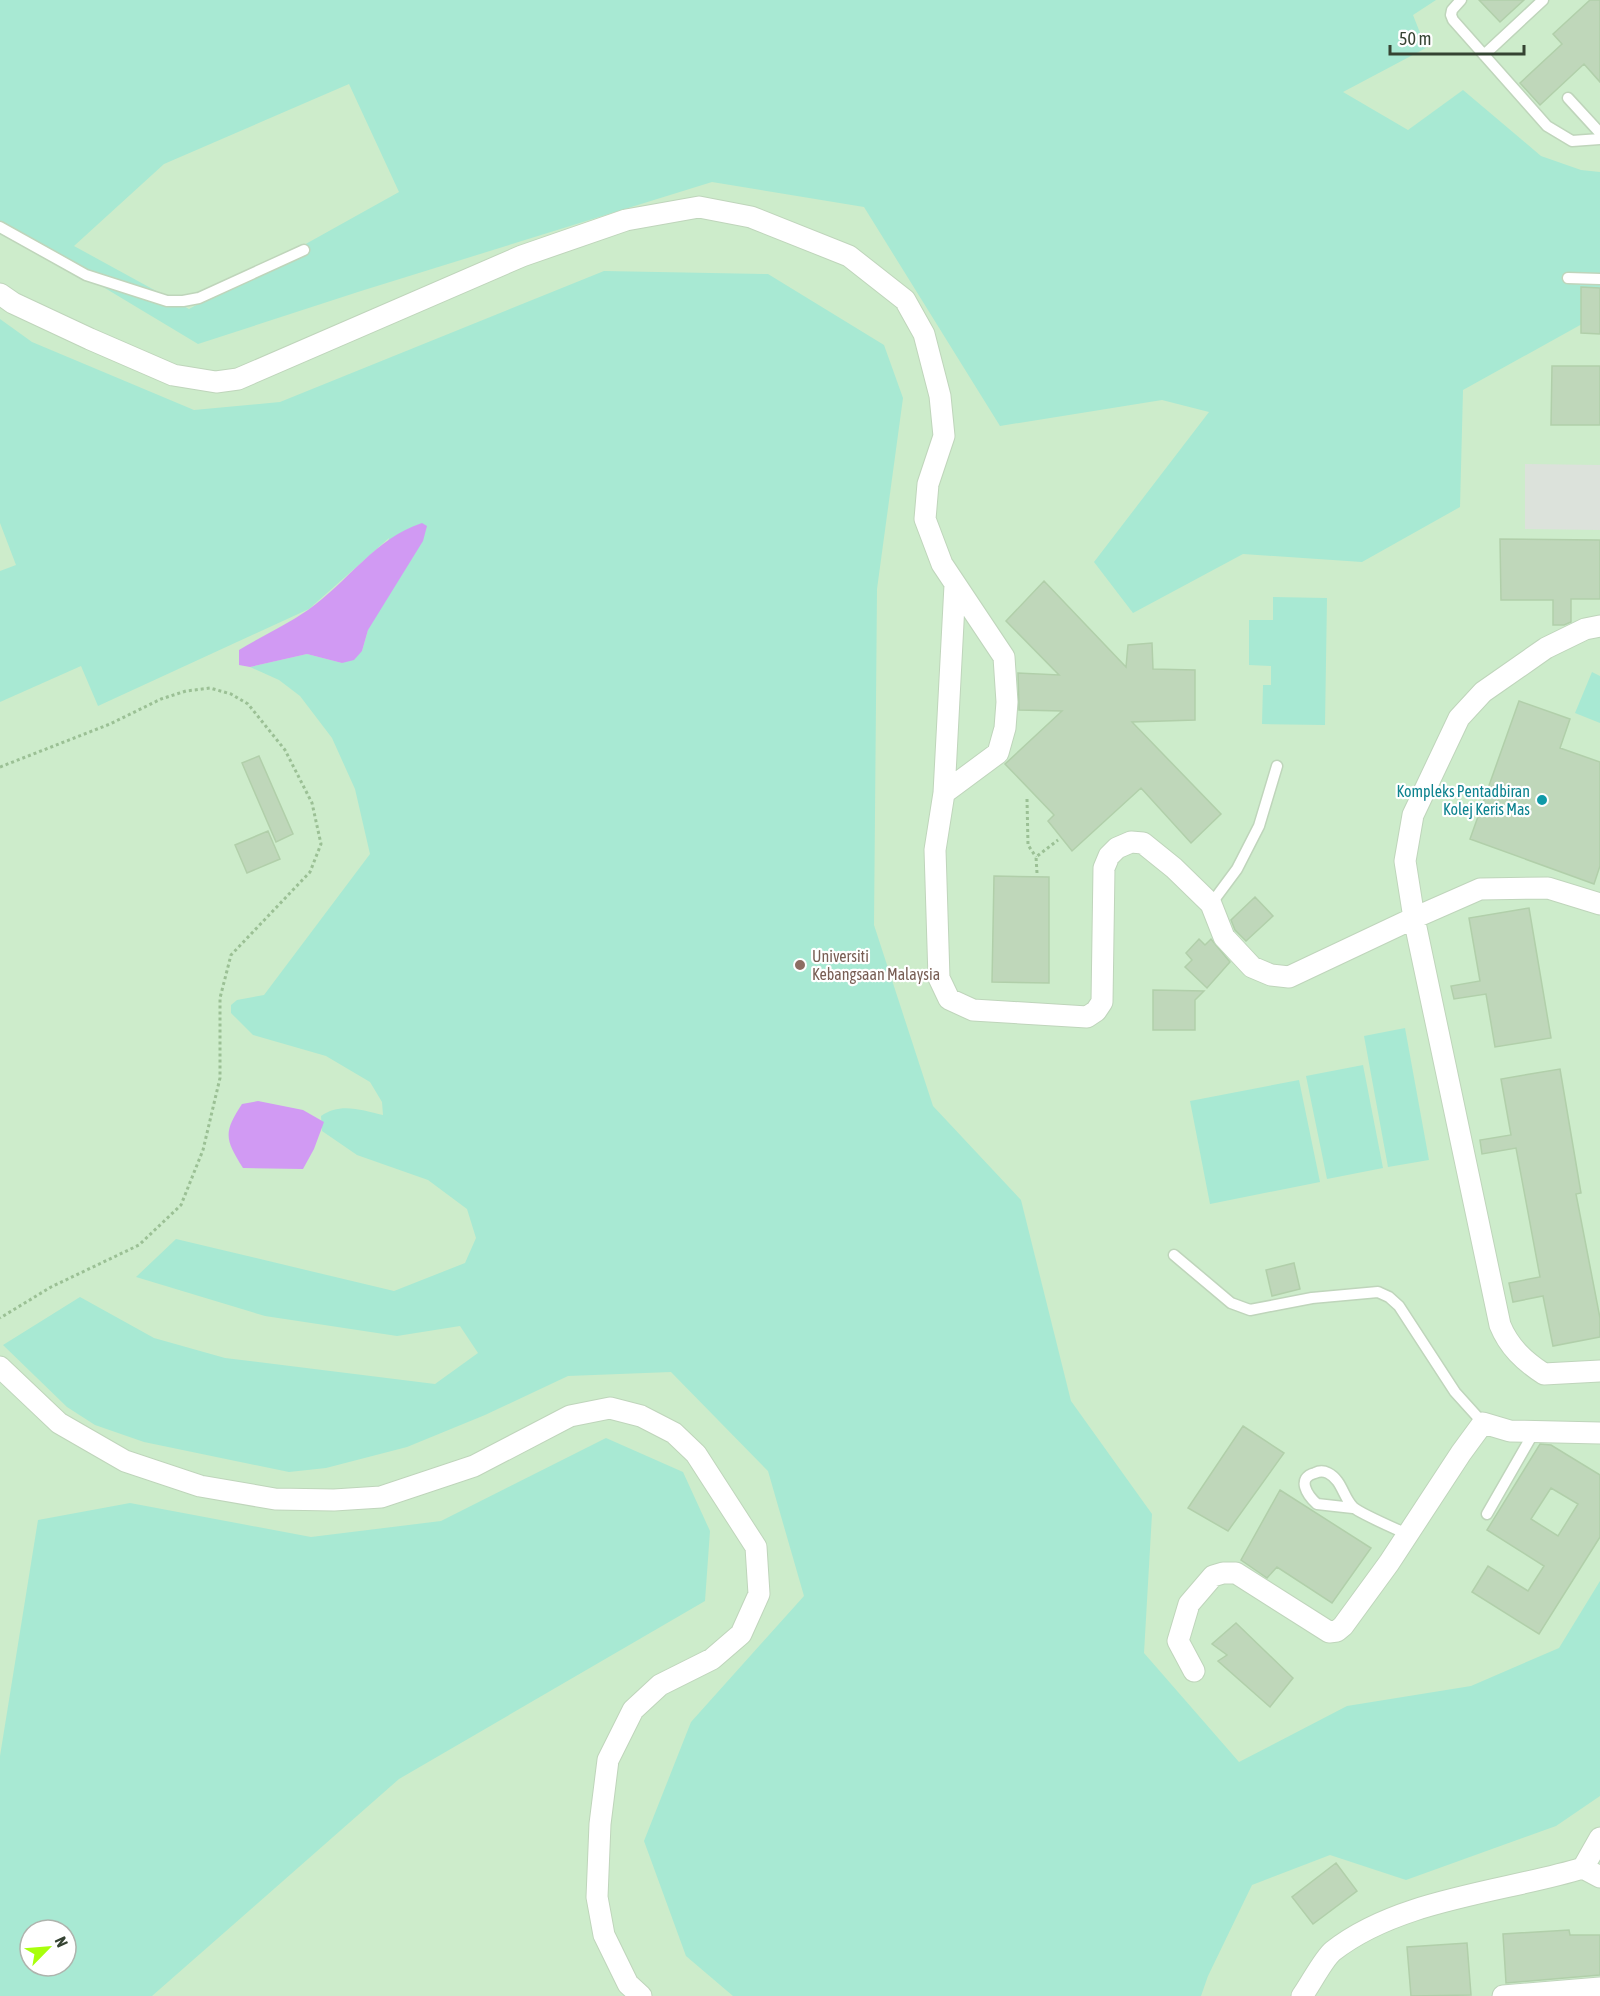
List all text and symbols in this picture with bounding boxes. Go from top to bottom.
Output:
scale bar [1390,18,1524,56]
text: 50 m [1399,28,1431,49]
place label: Kompleks Pentadbiran Kolej Keris Mas [1396,782,1530,819]
marker: Kompleks Pentadbiran Kolej Keris Mas [1535,793,1549,807]
place label: Universiti Kebangsaan Malaysia [812,947,940,984]
marker: Universiti Kebangsaan Malaysia [793,958,807,972]
north arrow [18,1918,78,1978]
text: N [51,1934,72,1950]

